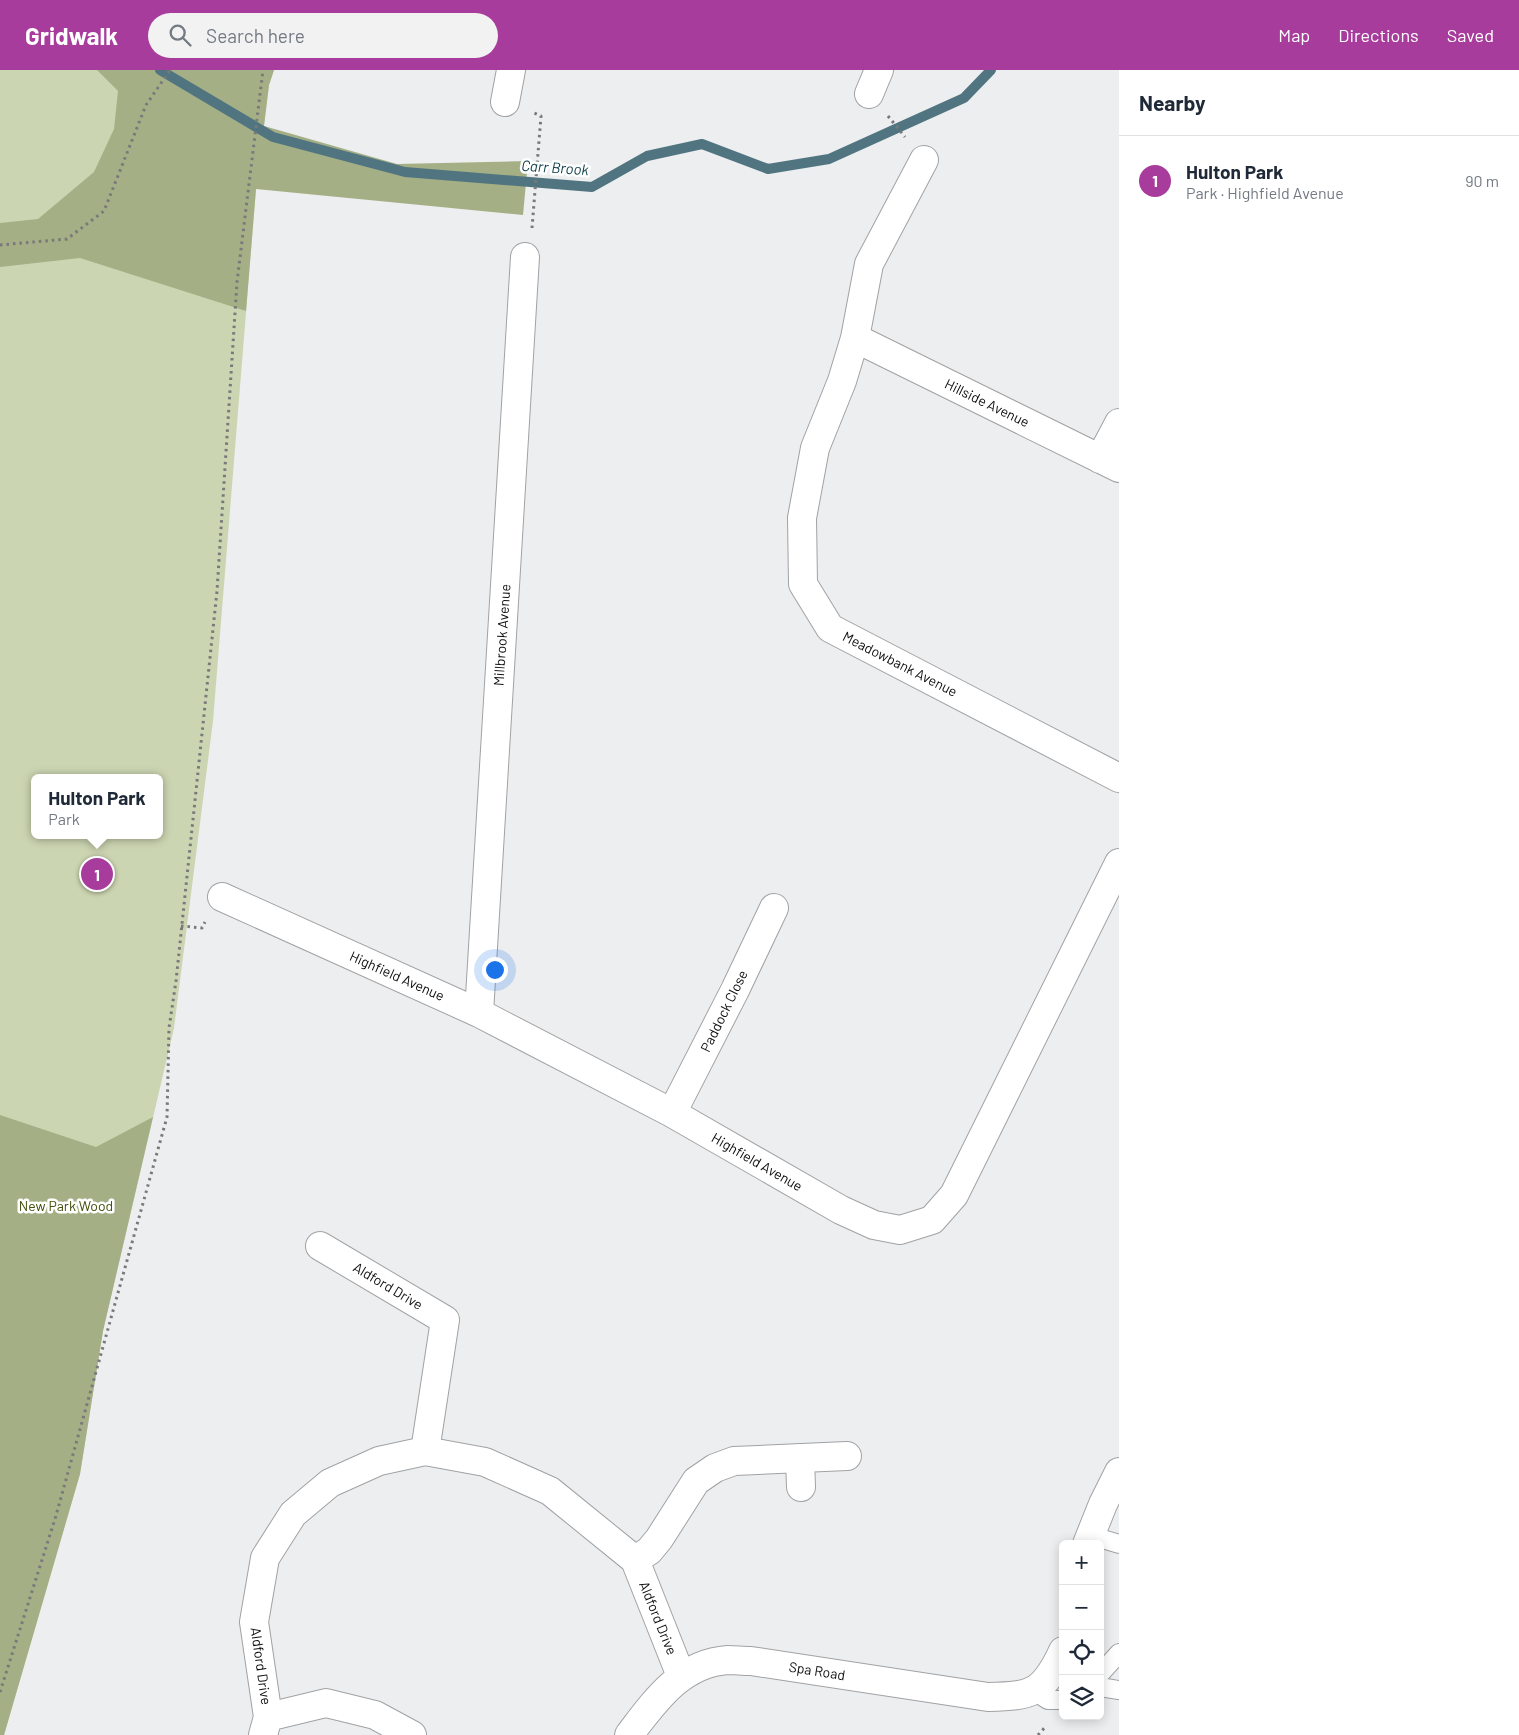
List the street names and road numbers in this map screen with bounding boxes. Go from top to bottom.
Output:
street label: Hillside Avenue [942,375,1032,430]
street label: Millbrook Avenue [489,583,514,687]
street label: Meadowbank Avenue [840,627,960,700]
street label: Highfield Avenue [347,947,447,1004]
street label: Paddock Close [696,967,751,1054]
street label: Highfield Avenue [709,1129,806,1194]
street label: Aldford Drive [350,1258,426,1313]
street label: Aldford Drive [636,1578,681,1657]
street label: Aldford Drive [248,1626,275,1706]
street label: Spa Road [788,1658,846,1683]

